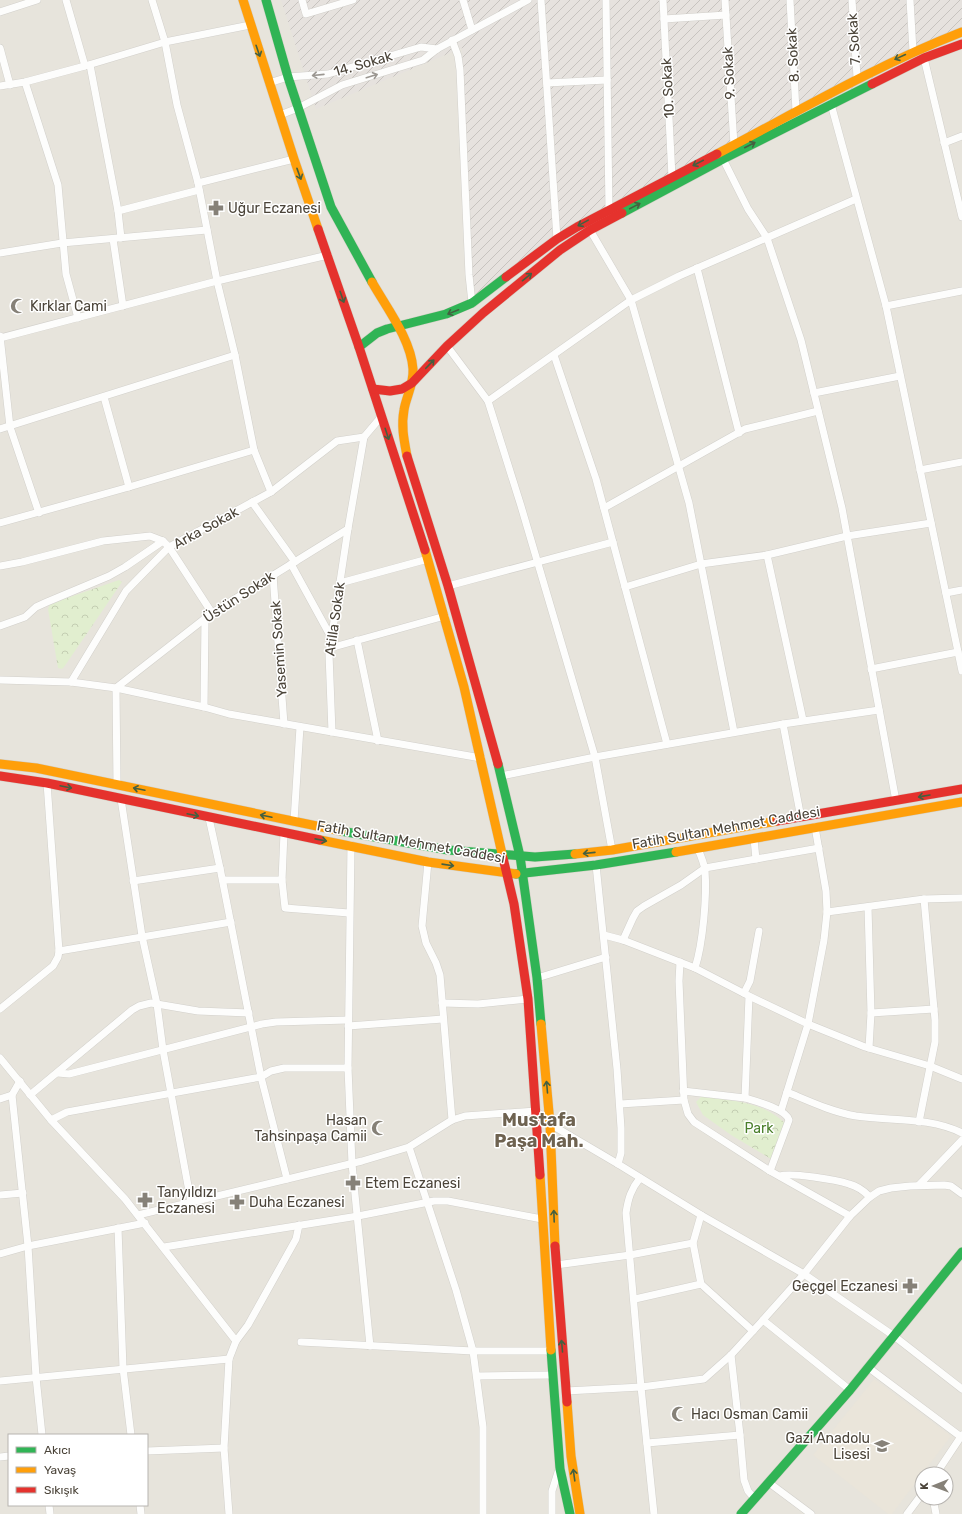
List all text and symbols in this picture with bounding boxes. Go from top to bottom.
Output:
street label: 7. Sokak [844,12,864,66]
street label: 8. Sokak [783,27,803,83]
one-way arrow [255,44,263,56]
street label: 9. Sokak [719,45,739,100]
street label: 14. Sokak [332,47,395,80]
one-way arrow [894,54,906,61]
street label: 10. Sokak [658,57,678,119]
one-way arrow [312,72,325,79]
one-way arrow [366,72,379,79]
one-way arrow [744,141,756,149]
one-way arrow [693,160,705,168]
one-way arrow [296,168,304,180]
pharmacy icon: Uğur Eczanesi [207,199,225,217]
place label: Uğur Eczanesi [228,200,321,217]
one-way arrow [629,202,641,210]
one-way arrow [577,220,589,228]
one-way arrow [521,273,532,282]
one-way arrow [339,290,346,303]
mosque icon: Kırklar Cami [9,297,27,315]
place label: Kırklar Cami [30,298,107,315]
one-way arrow [447,308,459,316]
one-way arrow [425,359,435,369]
one-way arrow [384,427,391,440]
street label: Arka Sokak [171,503,242,553]
street label: Üstün Sokak [200,567,278,626]
street label: Atilla Sokak [321,580,349,657]
street label: Yasemin Sokak [267,599,291,698]
one-way arrow [59,783,72,791]
one-way arrow [133,785,146,793]
one-way arrow [918,792,931,800]
street label: Fatih Sultan Mehmet Caddesi [631,803,821,853]
one-way arrow [186,811,199,819]
one-way arrow [260,811,273,819]
street label: Fatih Sultan Mehmet Caddesi [316,817,506,867]
one-way arrow [314,836,327,844]
one-way arrow [582,849,595,857]
one-way arrow [441,861,454,869]
one-way arrow [543,1080,550,1093]
district label: Mustafa Paşa Mah. [494,1109,584,1152]
place label: Hasan Tahsinpaşa Camii [254,1112,367,1145]
mosque icon: Hasan Tahsinpaşa Camii [370,1119,388,1137]
park label: Park [744,1120,774,1137]
pharmacy icon: Etem Eczanesi [344,1174,362,1192]
place label: Etem Eczanesi [365,1175,460,1192]
place label: Tanyıldızı Eczanesi [157,1184,217,1217]
pharmacy icon: Tanyıldızı Eczanesi [136,1191,154,1209]
pharmacy icon: Duha Eczanesi [228,1193,246,1211]
place label: Duha Eczanesi [249,1194,345,1211]
one-way arrow [550,1210,557,1223]
pharmacy icon: Geçgel Eczanesi [901,1277,919,1295]
place label: Geçgel Eczanesi [792,1278,898,1295]
one-way arrow [559,1340,566,1353]
mosque icon: Hacı Osman Camii [670,1405,688,1423]
place label: Hacı Osman Camii [691,1406,808,1423]
place label: Gazi Anadolu Lisesi [785,1430,870,1463]
legend [8,1434,148,1506]
school or university icon: Gazi Anadolu Lisesi [873,1437,891,1455]
text: Akıcı [44,1443,71,1457]
text: Yavaş [44,1463,76,1477]
north arrow [914,1466,954,1506]
one-way arrow [570,1469,578,1482]
text: K [918,1482,931,1490]
text: Sıkışık [44,1483,79,1497]

